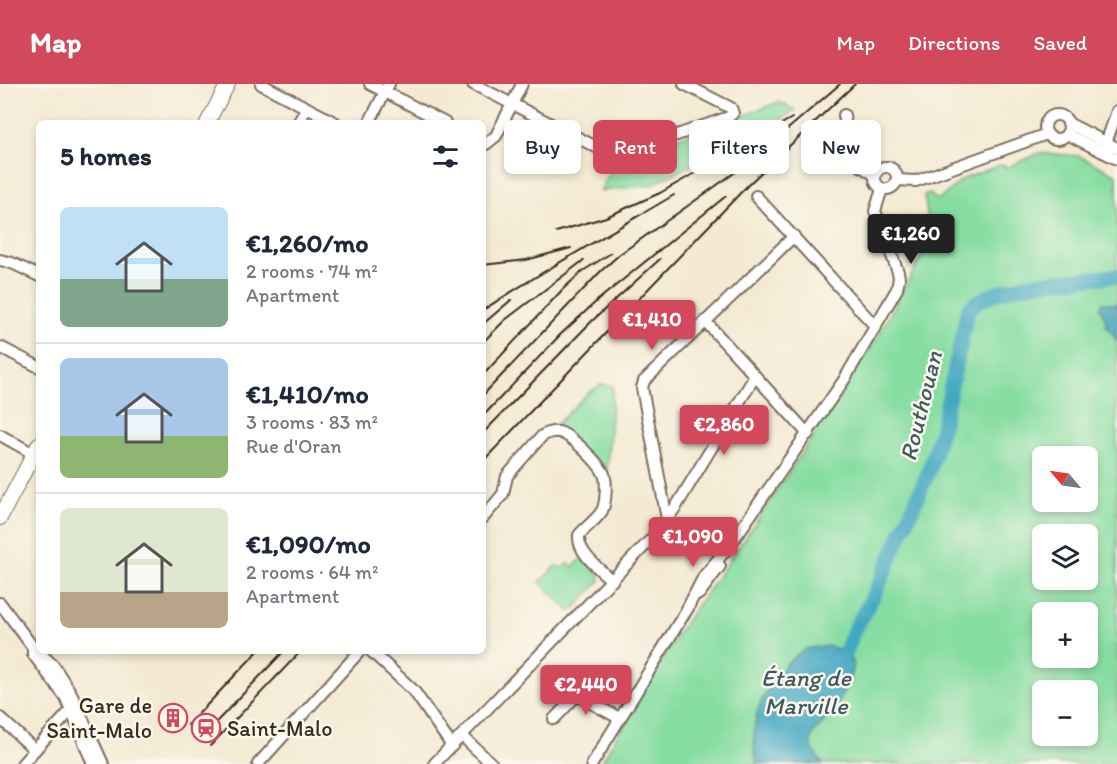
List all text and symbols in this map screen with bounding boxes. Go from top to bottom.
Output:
text: Map [30,25,81,59]
text: Map [837,30,875,55]
text: Directions [908,30,1000,55]
text: Saved [1033,30,1087,55]
chip: Buy [504,120,581,174]
chip: Rent [593,120,677,174]
chip: Filters [689,120,789,174]
chip: New [801,120,881,174]
text: 5 homes [60,140,152,172]
icon: filters [429,140,462,173]
pin: €1,260 [862,214,960,265]
text: €1,260 [882,221,940,245]
text: €1,260/mo [246,227,369,259]
icon: home [108,231,180,303]
text: 2 rooms · 74 m² [246,259,378,283]
text: Apartment [246,283,339,307]
pin: €1,410 [603,300,701,351]
text: €1,410 [622,307,682,331]
water label: Routhouan [893,348,948,464]
text: €1,410/mo [246,378,369,410]
icon: home [108,382,180,454]
pin: €2,860 [675,405,773,456]
text: 3 rooms · 83 m² [246,410,378,434]
text: €2,860 [694,412,754,436]
text: Rue d'Oran [246,434,342,458]
north arrow [1032,446,1098,512]
map controls [1032,446,1098,746]
pin: €1,090 [644,517,742,568]
text: €1,090 [663,524,723,548]
button: layers [1032,524,1098,590]
text: €1,090/mo [246,528,371,560]
icon: home [108,532,180,604]
text: 2 rooms · 64 m² [246,560,378,584]
text: Apartment [246,584,339,608]
button: + [1032,602,1098,668]
water label: Étang de Marville [761,663,853,720]
pin: €2,440 [537,665,635,716]
text: €2,440 [554,672,618,696]
button: − [1032,680,1098,746]
place label: Gare de Saint-Malo [46,692,152,744]
building icon: Gare de Saint-Malo [157,702,189,734]
station icon: Saint-Malo [190,712,222,744]
place label: Saint-Malo [227,715,333,742]

